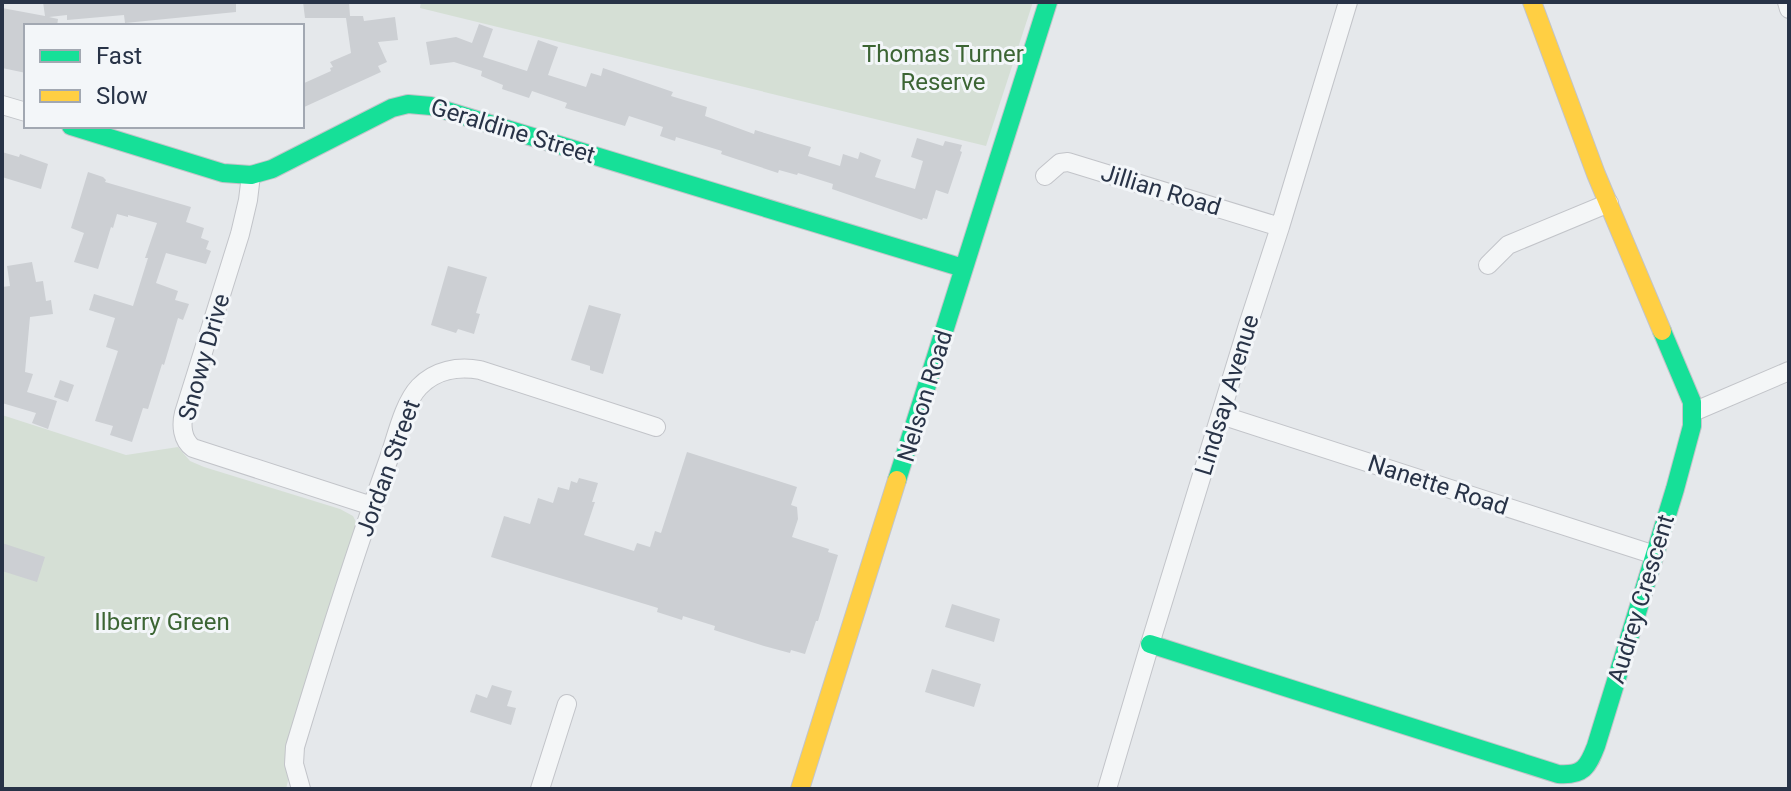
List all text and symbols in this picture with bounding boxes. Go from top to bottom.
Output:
legend [24,24,304,128]
park label: Thomas Turner Reserve [862,40,1024,96]
text: Fast [96,42,142,70]
text: Slow [96,82,148,110]
street label: Geraldine Street [428,93,599,169]
street label: Jillian Road [1098,158,1224,222]
street label: Snowy Drive [173,290,235,424]
street label: Lindsay Avenue [1189,311,1265,479]
street label: Nelson Road [892,327,958,465]
street label: Jordan Street [350,395,426,540]
street label: Nanette Road [1364,449,1512,521]
street label: Audrey Crescent [1602,511,1680,687]
park label: Ilberry Green [94,608,230,636]

